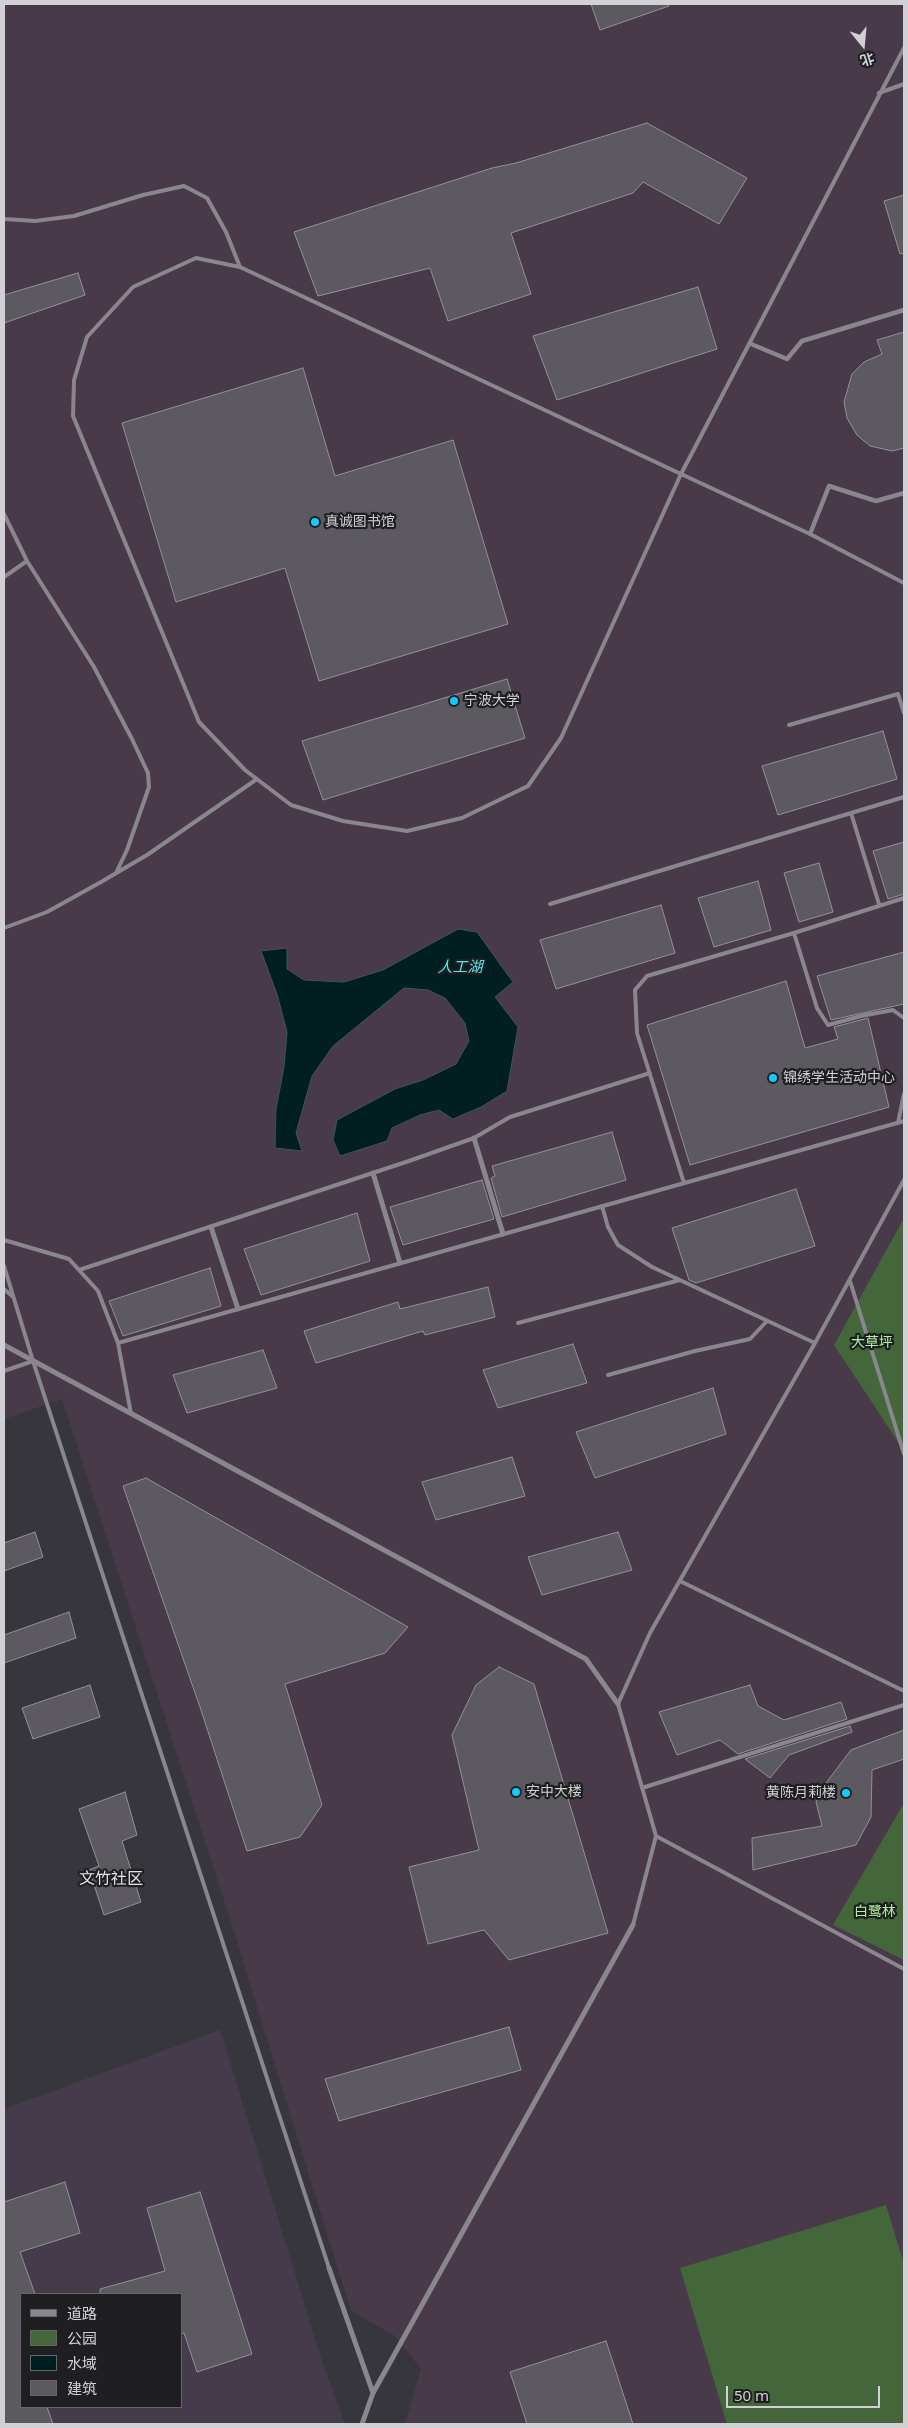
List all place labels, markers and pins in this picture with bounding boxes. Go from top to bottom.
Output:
place label: 真诚图书馆 [325,514,395,530]
marker: 真诚图书馆 [309,516,321,528]
place label: 宁波大学 [464,693,520,709]
marker: 宁波大学 [448,695,460,707]
place label: 锦绣学生活动中心 [783,1070,895,1086]
marker: 锦绣学生活动中心 [767,1072,779,1084]
place label: 安中大楼 [526,1784,582,1800]
place label: 黄陈月莉楼 [766,1785,836,1801]
marker: 安中大楼 [510,1786,522,1798]
marker: 黄陈月莉楼 [840,1787,852,1799]

